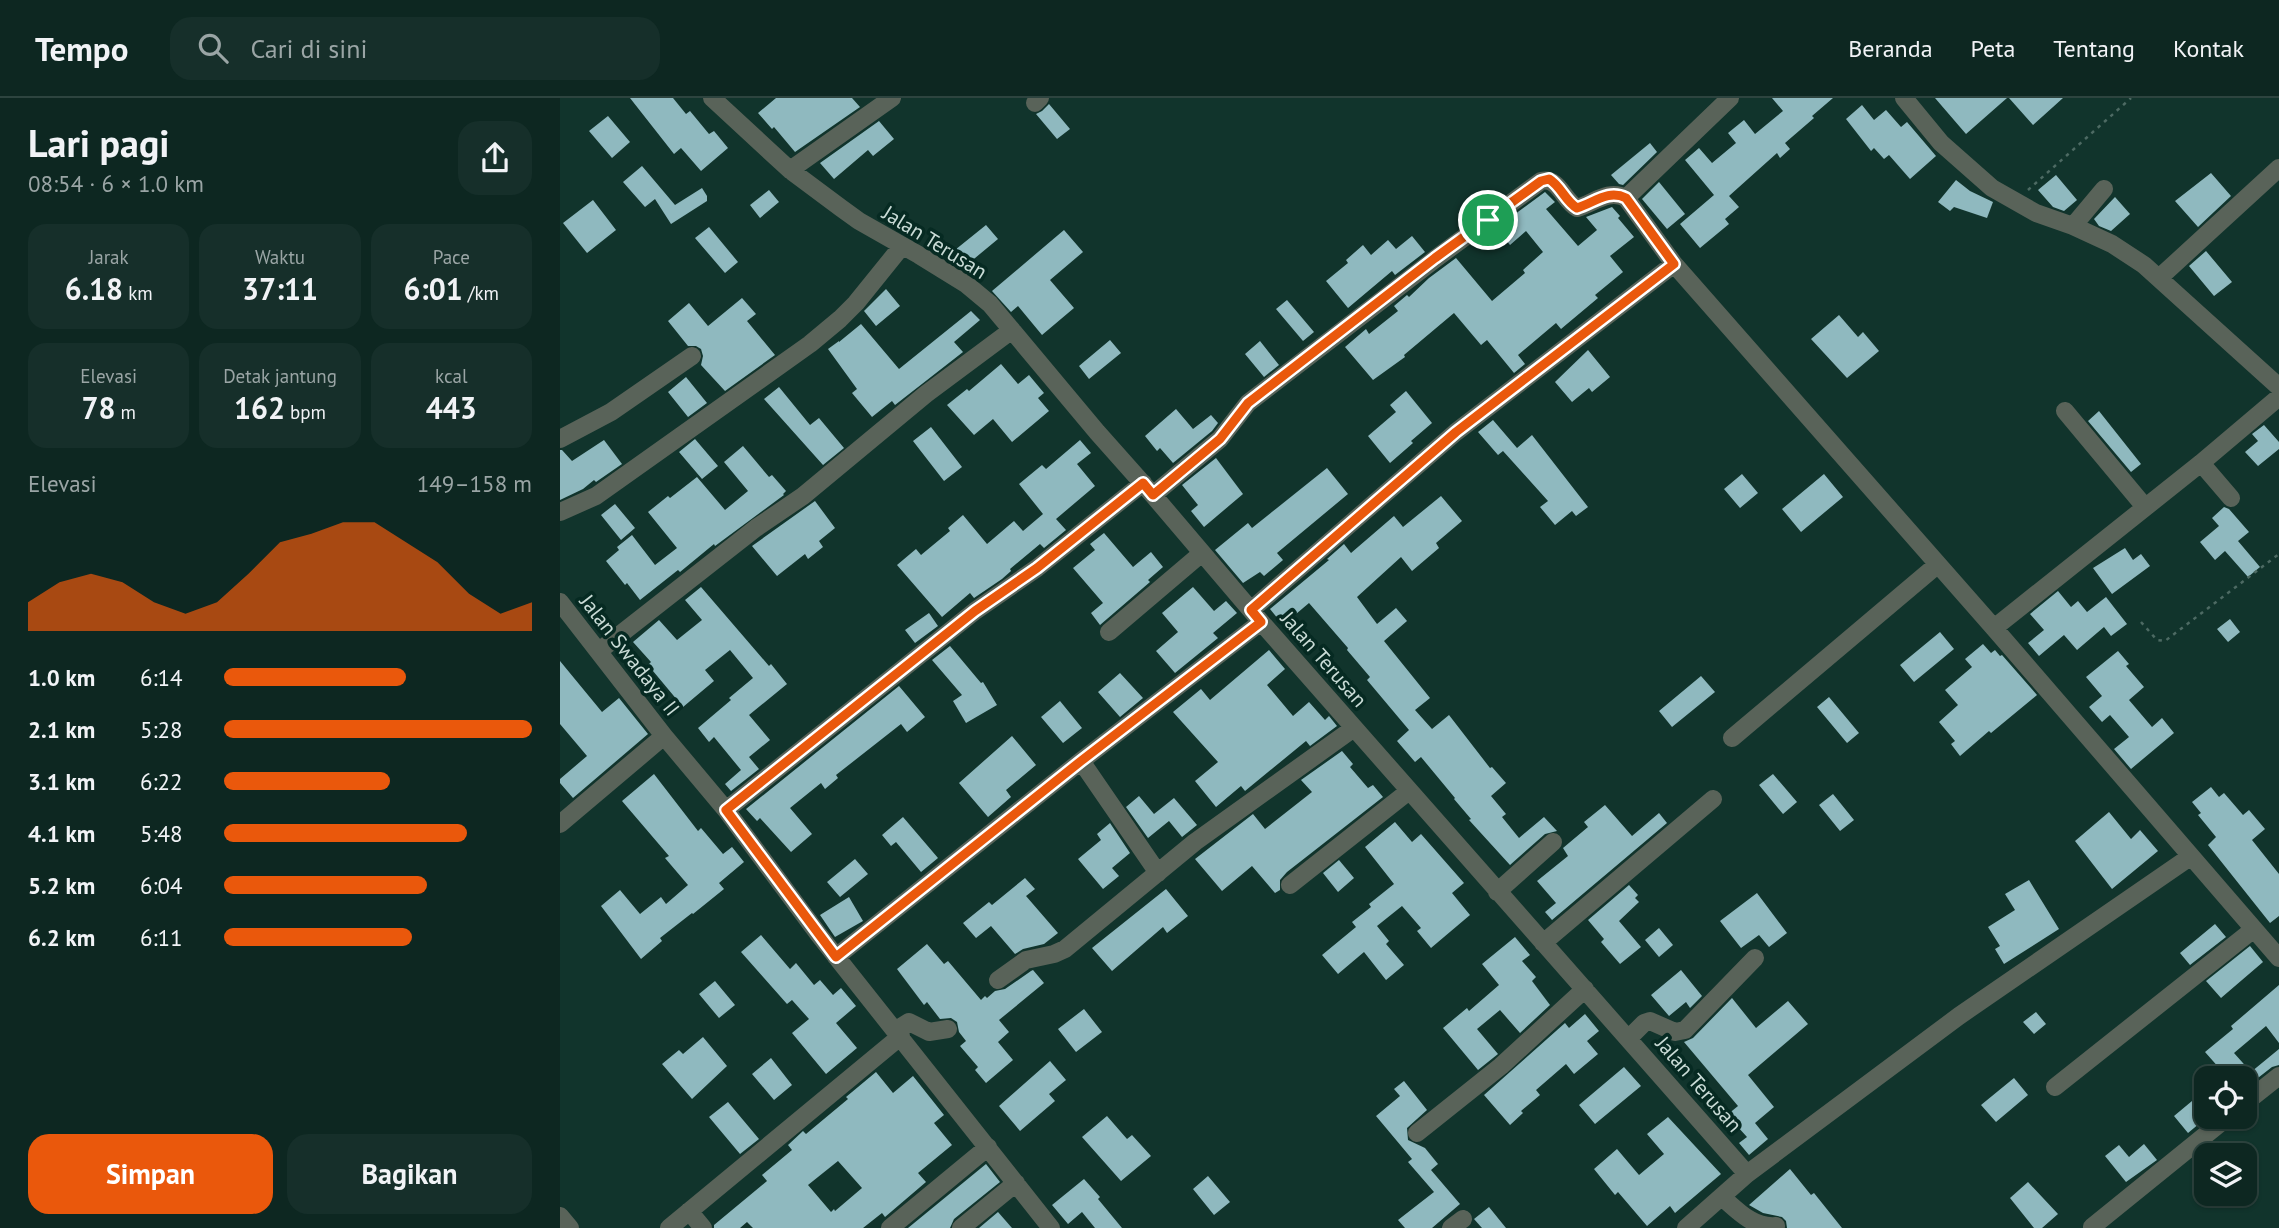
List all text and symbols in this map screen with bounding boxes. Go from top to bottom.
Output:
search box [170,17,660,80]
text: Tempo [35,27,128,70]
icon: search [194,29,232,67]
text: Cari di sini [250,32,367,65]
text: Beranda [1848,33,1933,64]
text: Peta [1971,33,2015,64]
text: Tentang [2053,33,2135,64]
text: Kontak [2173,33,2244,64]
text: Lari pagi [28,118,170,167]
button: share [458,121,532,195]
text: 08:54 · 6 × 1.0 km [28,169,204,198]
pin [1458,190,1518,250]
street label: Jalan Terusan [877,199,992,285]
icon: arrive [1469,201,1507,239]
text: Jarak [89,245,129,269]
text: Waktu [255,245,305,269]
text: Pace [433,245,470,269]
text: 6.18 [65,269,123,308]
text: 37:11 [242,269,318,308]
text: 6:01 [404,269,463,308]
text: km [123,281,153,305]
text: /km [463,281,499,305]
text: Elevasi [80,364,137,388]
text: Detak jantung [223,364,337,388]
text: kcal [435,364,468,388]
text: 78 [81,388,115,427]
text: 162 [234,388,285,427]
text: 443 [426,388,477,427]
text: m [115,400,136,424]
text: bpm [285,400,326,424]
text: Elevasi [28,469,97,498]
text: 149–158 m [417,469,532,498]
street label: Jalan Swadaya II [574,588,686,721]
street label: Jalan Terusan [1274,605,1373,713]
text: 1.0 km [28,663,95,692]
text: 6:14 [140,663,183,692]
text: 2.1 km [28,715,95,744]
text: 5:28 [140,715,183,744]
text: 3.1 km [28,767,95,796]
text: 6:22 [140,767,183,796]
text: 4.1 km [28,819,95,848]
text: 5:48 [140,819,183,848]
text: 5.2 km [28,871,95,900]
text: 6:04 [140,871,183,900]
text: 6.2 km [28,923,95,952]
text: 6:11 [140,923,183,952]
street label: Jalan Terusan [1649,1030,1748,1138]
map controls [2194,1066,2257,1206]
button: locate [2194,1066,2257,1129]
button: Simpan [28,1134,273,1214]
button: Bagikan [287,1134,532,1214]
button: layers [2194,1143,2257,1206]

